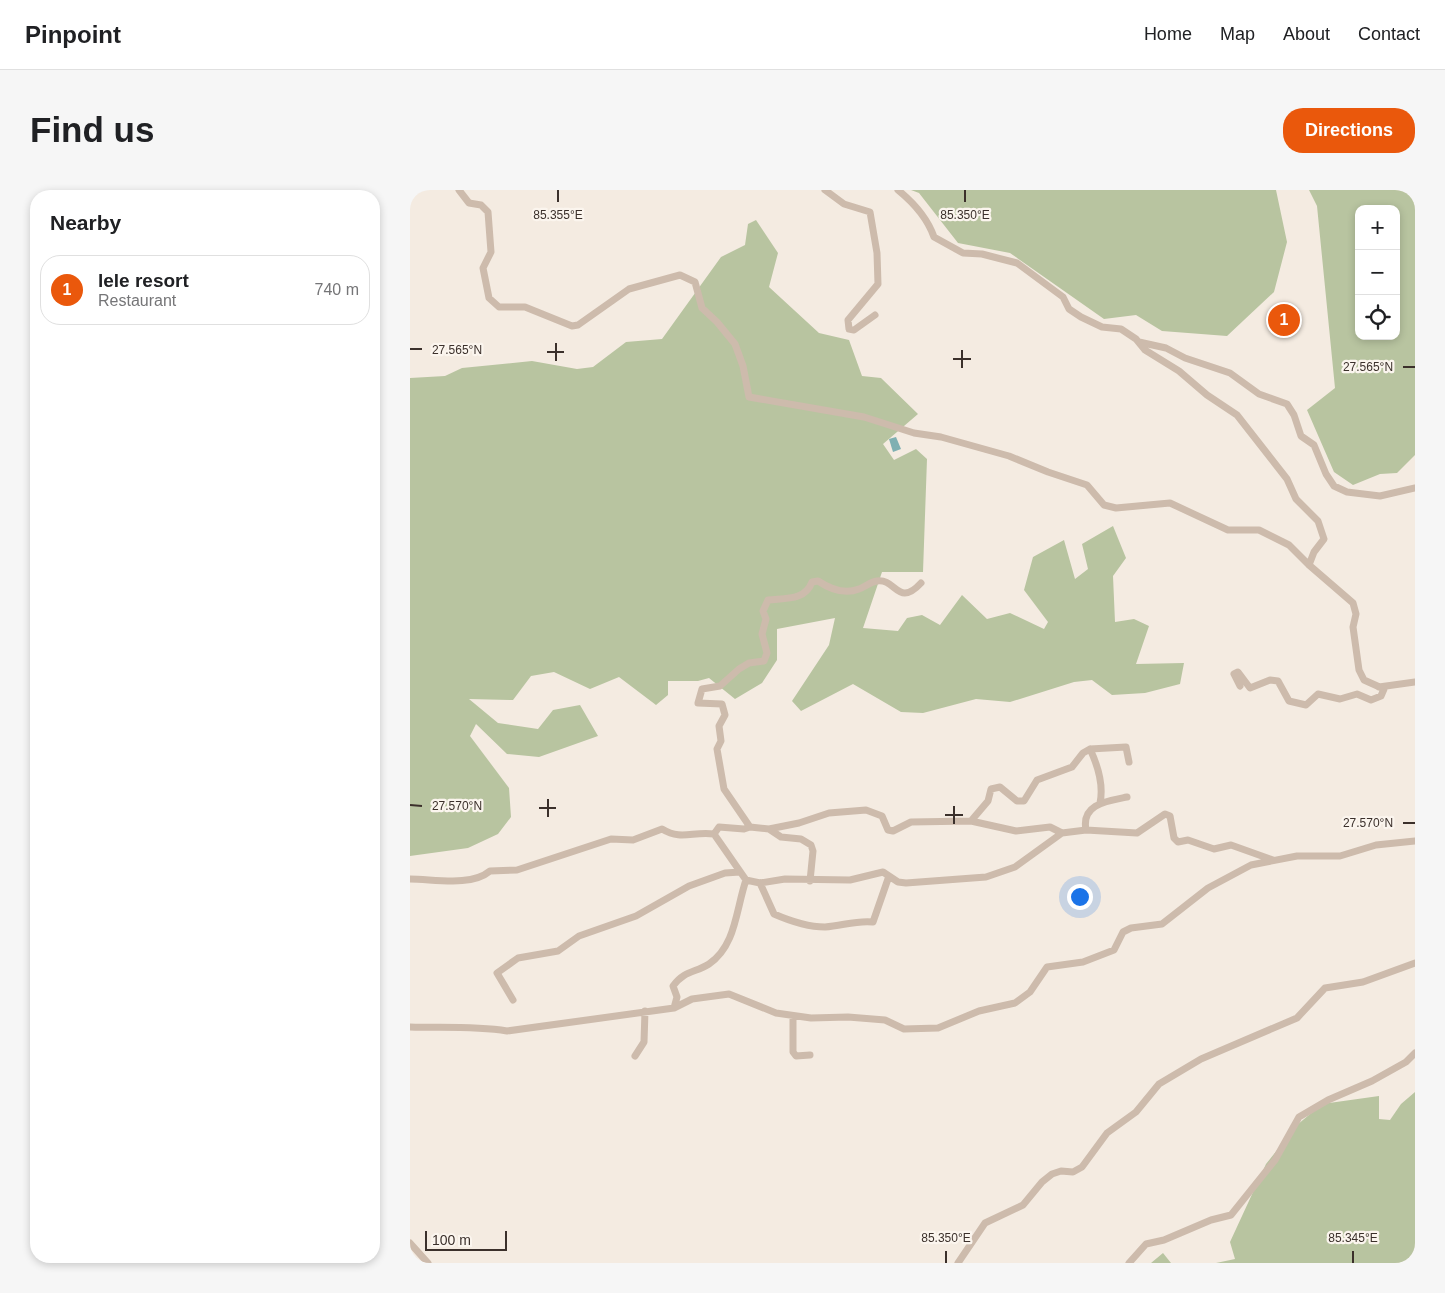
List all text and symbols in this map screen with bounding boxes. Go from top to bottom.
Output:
text: Pinpoint [25,21,121,48]
text: Home [1144,24,1192,44]
text: Map [1220,24,1255,44]
text: About [1283,24,1330,44]
text: Contact [1358,24,1420,44]
button: Directions [1283,108,1415,153]
text: Find us [30,110,154,149]
map controls [1355,205,1400,340]
button: + [1355,205,1400,250]
text: 85.355°E [533,208,583,222]
text: 85.350°E [940,208,990,222]
text: Nearby [50,211,121,234]
button: − [1355,250,1400,295]
text: lele resort [98,270,189,291]
text: 1 [63,281,71,298]
text: 740 m [315,281,359,298]
text: Restaurant [98,292,176,309]
button: locate [1355,295,1400,340]
pin: 1 [1268,301,1300,339]
text: 27.565°N [432,343,482,357]
text: 27.565°N [1343,360,1393,374]
text: 27.570°N [432,799,482,813]
text: 27.570°N [1343,816,1393,830]
your location [1067,884,1093,910]
scale bar [425,1228,508,1251]
text: 85.350°E [921,1231,971,1245]
text: 85.345°E [1328,1231,1378,1245]
text: 100 m [432,1232,471,1248]

